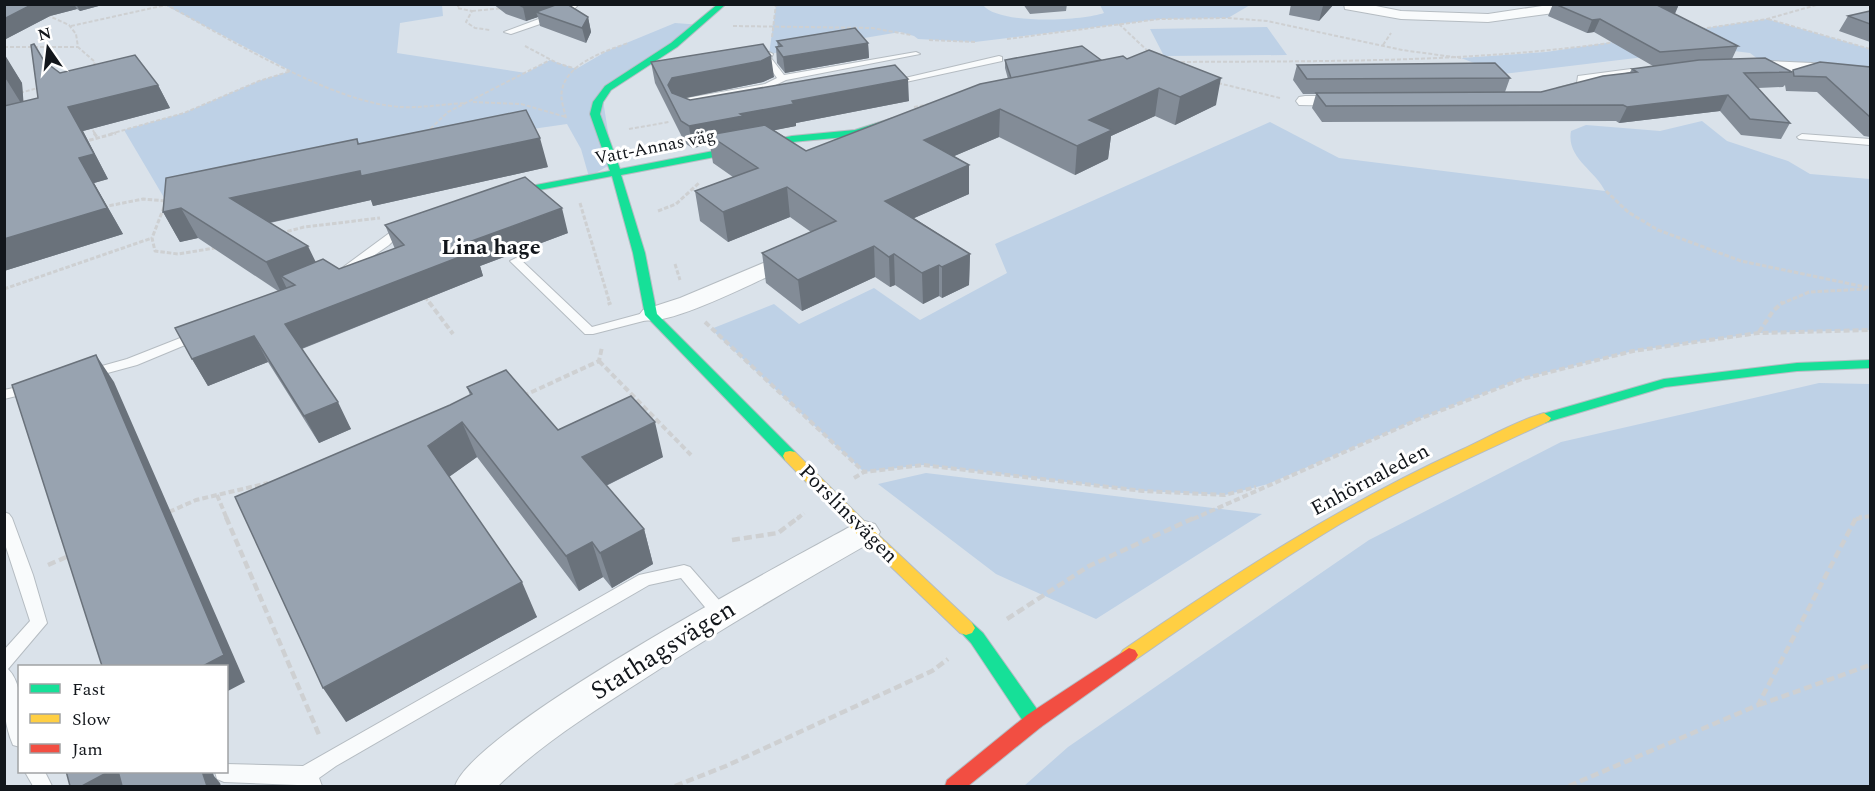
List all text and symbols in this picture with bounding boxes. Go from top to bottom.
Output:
north arrow [18,18,78,78]
text: N [35,21,54,48]
street label: Vatt-Annas väg [592,122,718,172]
district label: Lina hage [441,231,541,264]
street label: Enhörnaleden [1305,435,1435,525]
street label: Porslinsvägen [791,457,905,571]
street label: Stathagsvägen [583,589,743,711]
legend [18,665,228,773]
text: Fast [72,676,105,703]
text: Slow [72,706,111,733]
text: Jam [72,736,103,763]

